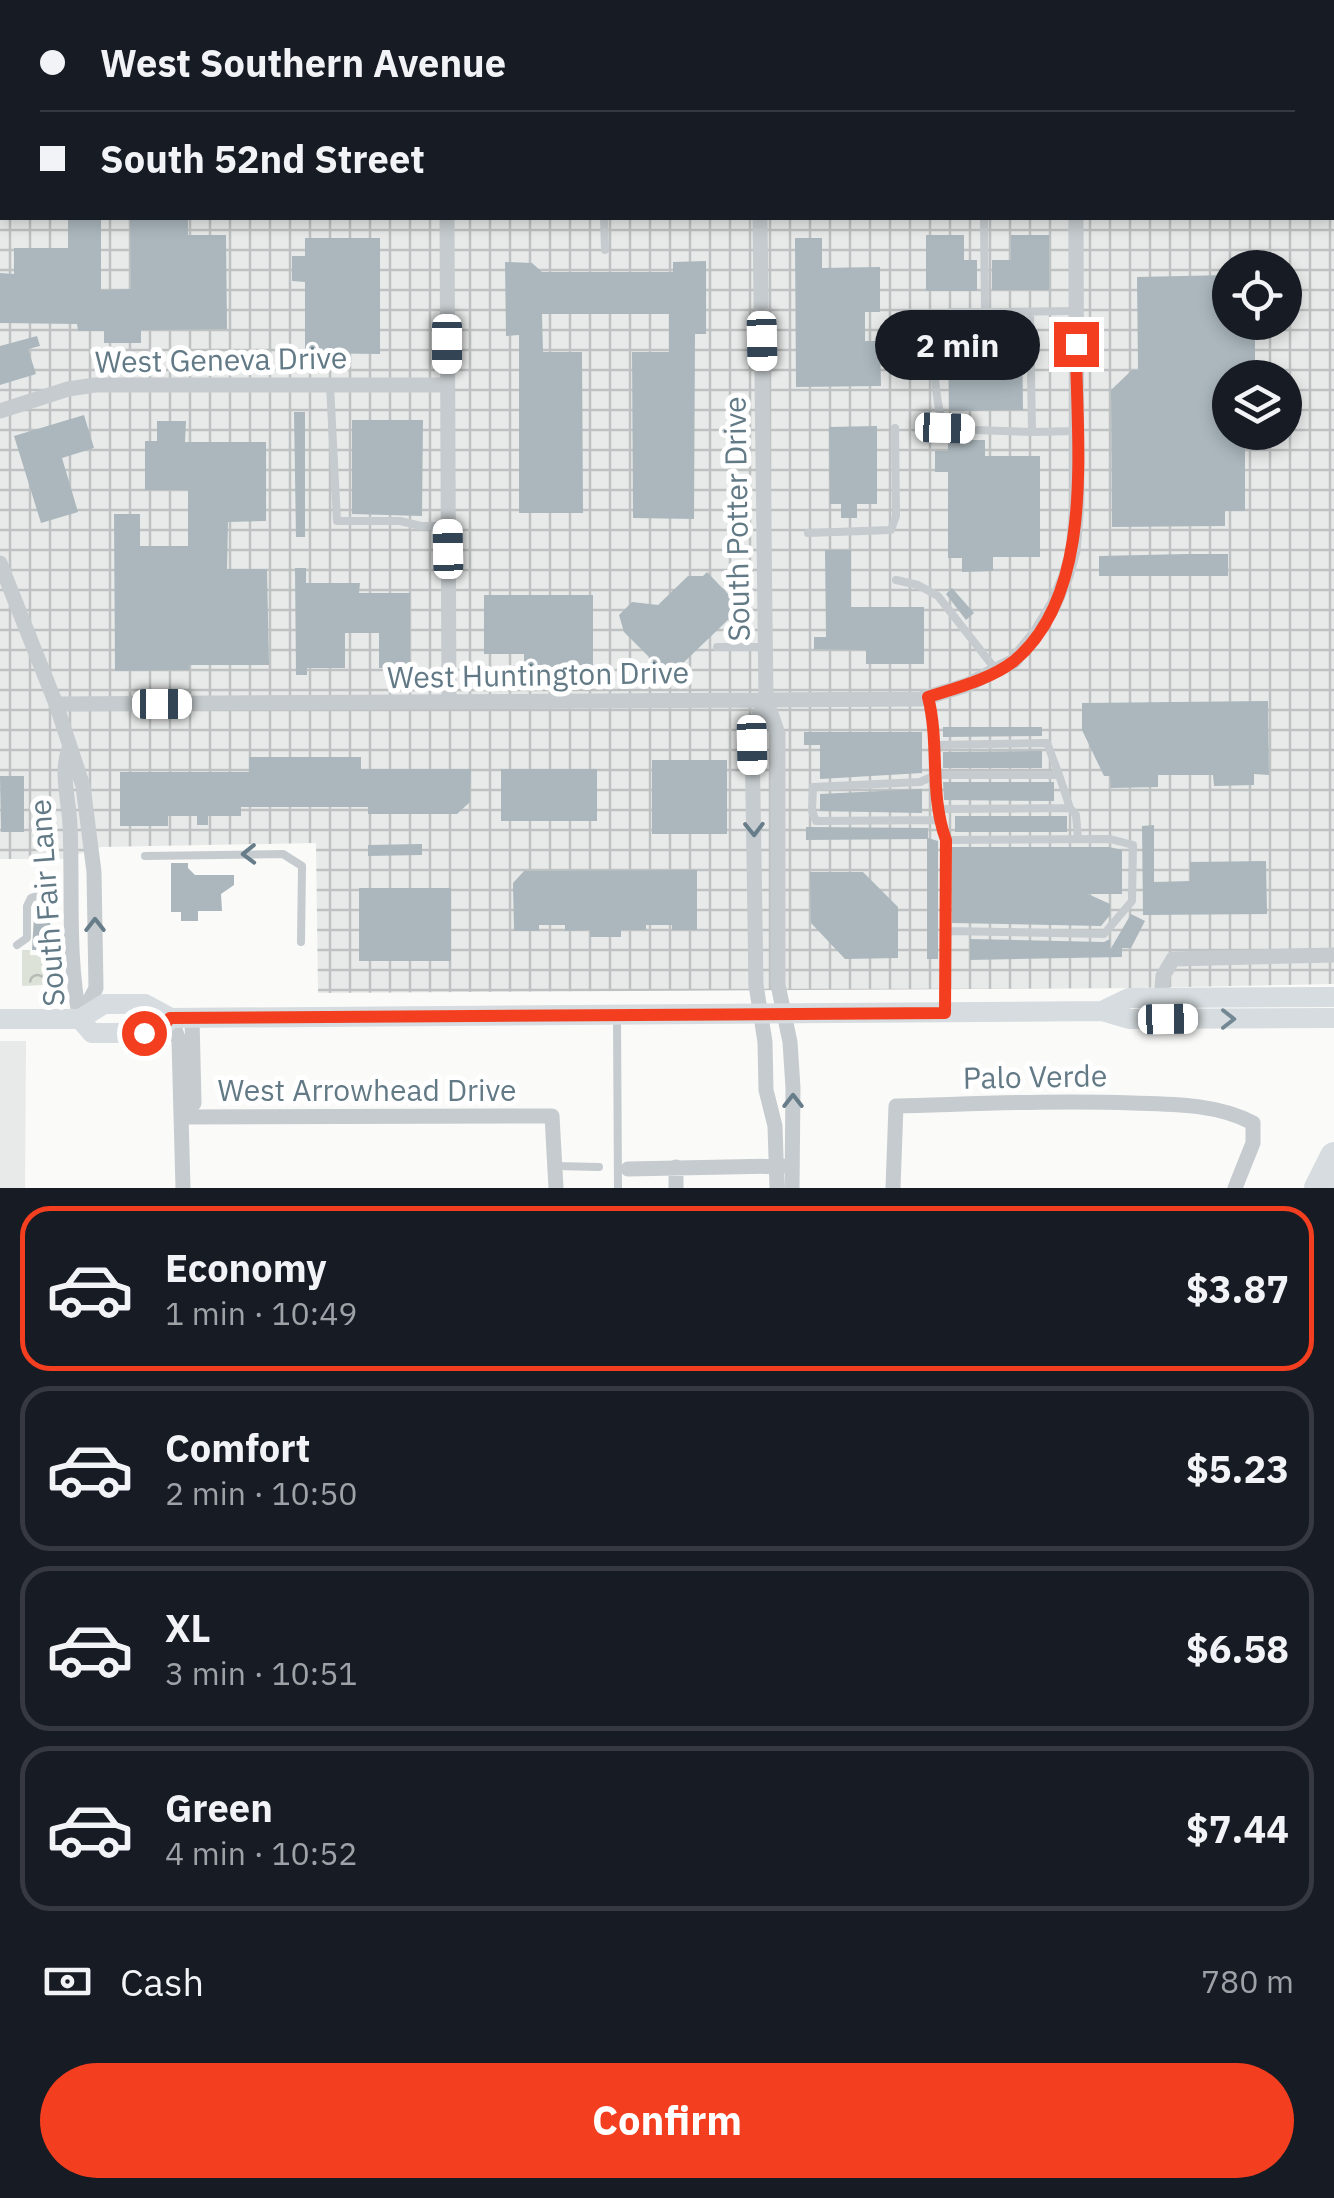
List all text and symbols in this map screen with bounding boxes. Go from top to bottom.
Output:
text: West Southern Avenue [100,38,506,87]
text: South 52nd Street [100,134,425,183]
map controls [1212,250,1302,450]
button: locate [1212,250,1302,340]
callout: 2 min [876,309,1041,379]
car [746,311,778,371]
car [432,314,462,374]
route end [1054,322,1099,367]
text: 2 min [916,324,999,366]
street label: West Geneva Drive [94,337,348,381]
button: layers [1212,360,1302,450]
street label: South Potter Drive [714,396,758,642]
car [914,412,976,444]
car [432,519,464,579]
street label: West Huntington Drive [387,652,689,696]
car [132,689,192,719]
car [736,715,768,775]
street label: South Fair Lane [19,798,73,1008]
one-way arrow [743,821,764,837]
one-way arrow [240,844,256,865]
one-way arrow [84,917,106,932]
car [1138,1003,1198,1035]
one-way arrow [1220,1008,1236,1029]
route start [122,1011,167,1056]
street label: Palo Verde [962,1055,1108,1097]
street label: West Arrowhead Drive [217,1070,517,1109]
one-way arrow [782,1092,804,1108]
text: Economy [165,1243,327,1292]
icon: car [45,1244,135,1334]
text: $3.87 [1186,1264,1289,1313]
text: 1 min · 10:49 [165,1292,358,1334]
text: Comfort [165,1423,310,1472]
icon: car [45,1424,135,1514]
text: $5.23 [1186,1444,1289,1493]
text: 2 min · 10:50 [165,1472,358,1514]
text: XL [165,1603,211,1652]
icon: car [45,1604,135,1694]
text: $6.58 [1186,1624,1289,1673]
text: 3 min · 10:51 [165,1652,358,1694]
text: Green [165,1783,273,1832]
icon: car [45,1784,135,1874]
text: $7.44 [1186,1804,1289,1853]
text: 4 min · 10:52 [165,1832,358,1874]
icon: cash [40,1954,95,2009]
text: Cash [120,1957,204,2006]
text: 780 m [1201,1960,1294,2002]
button: Confirm [40,2063,1294,2178]

